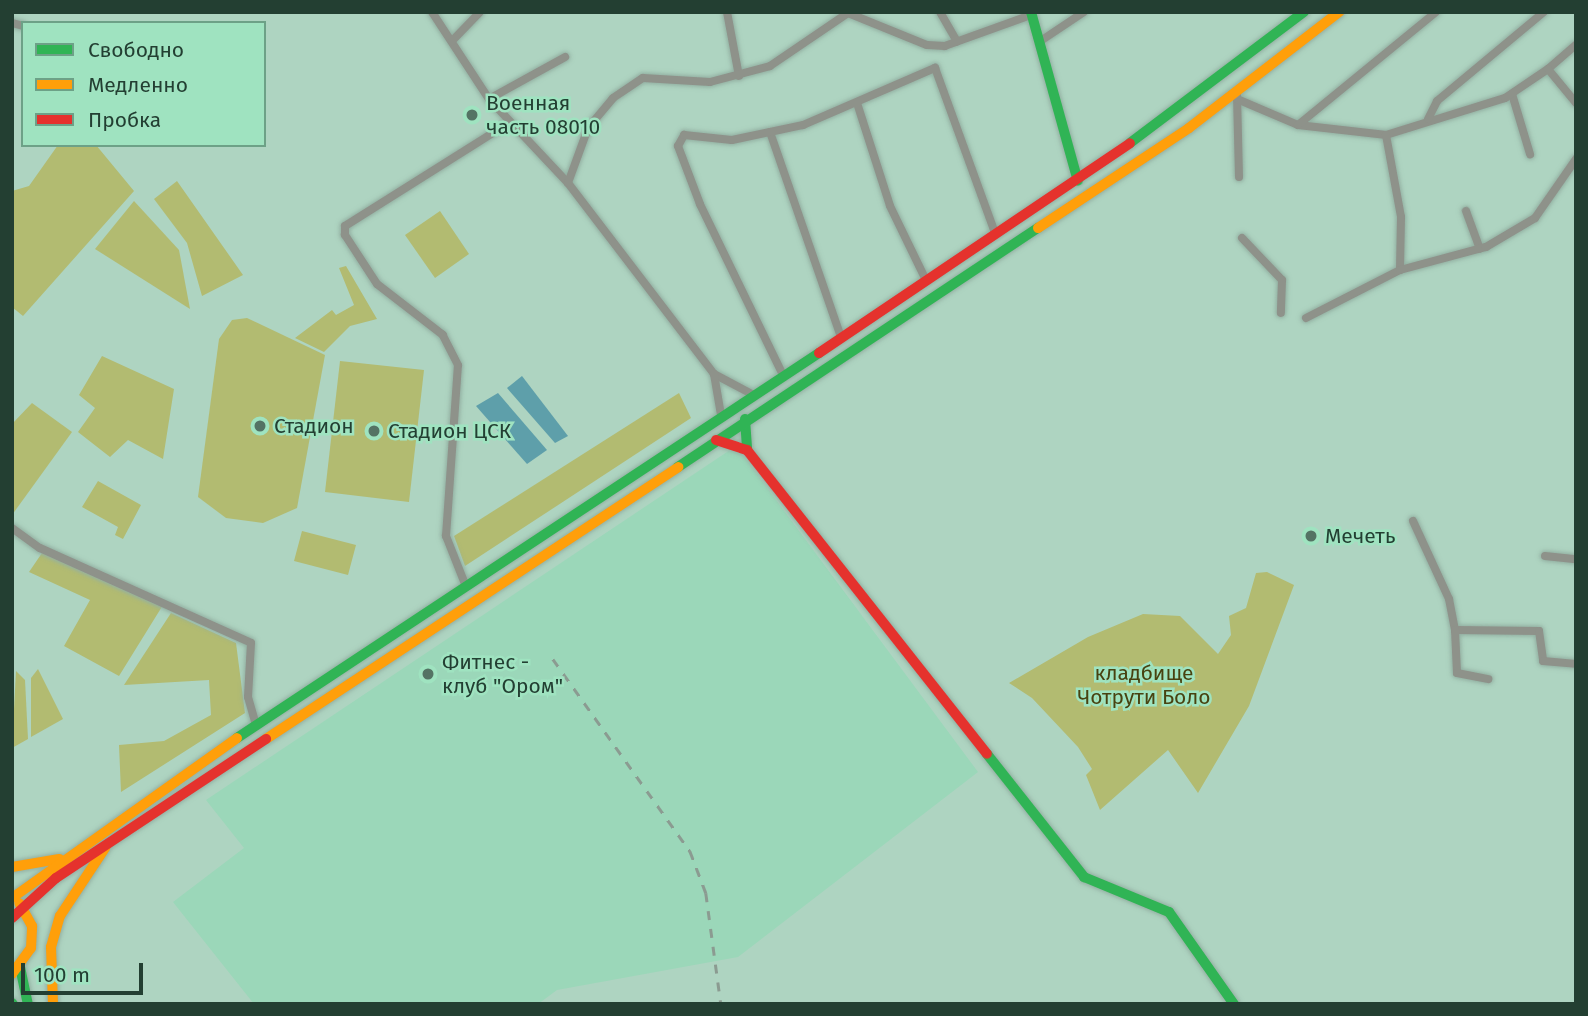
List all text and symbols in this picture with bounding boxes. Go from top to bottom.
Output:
legend [21,21,266,147]
text: Свободно [88,37,184,63]
text: Медленно [88,72,188,98]
place label: Военная часть 08010 [486,90,600,140]
text: Пробка [88,107,161,133]
marker: Военная часть 08010 [464,107,480,123]
place label: Стадион [274,413,354,439]
marker: Стадион [252,418,268,434]
place label: Стадион ЦСК [388,418,511,444]
marker: Стадион ЦСК [366,423,382,439]
place label: Мечеть [1325,523,1396,549]
marker: Мечеть [1303,528,1319,544]
place label: Фитнес - клуб "Ором" [442,649,563,699]
park label: кладбище Чотрути Боло [1078,660,1210,710]
marker: Фитнес - клуб "Ором" [420,666,436,682]
scale bar [24,950,147,994]
text: 100 m [34,962,90,988]

